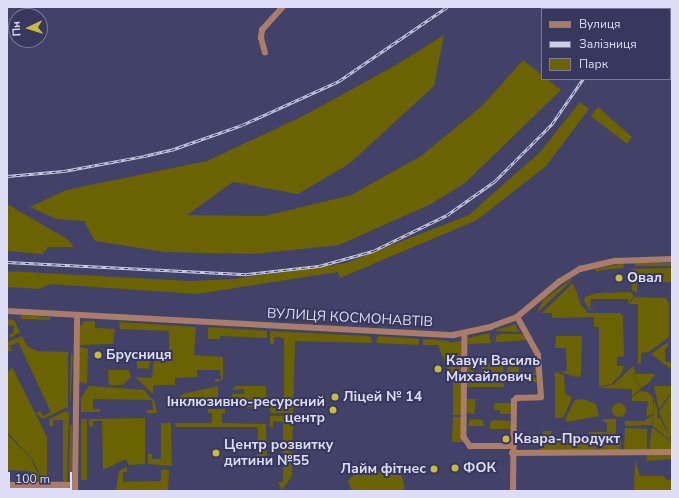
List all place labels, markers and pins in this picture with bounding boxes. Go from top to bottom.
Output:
place label: Овал [627,270,662,286]
marker: Овал [614,273,624,283]
place label: Брусниця [106,347,172,363]
marker: Брусниця [93,350,103,360]
place label: Кавун Василь Михайлович [446,353,540,386]
marker: Кавун Василь Михайлович [433,364,443,374]
place label: Ліцей № 14 [343,389,422,405]
marker: Ліцей № 14 [330,392,340,402]
place label: Інклюзивно-ресурсний центр [167,394,325,426]
marker: Інклюзивно-ресурсний центр [328,405,338,415]
place label: Квара-Продукт [514,431,620,447]
marker: Квара-Продукт [501,434,511,444]
place label: Центр розвитку дитини №55 [224,437,333,470]
marker: Центр розвитку дитини №55 [211,448,221,458]
place label: ФОК [463,460,496,476]
place label: Лайм фітнес [341,461,426,477]
marker: ФОК [450,463,460,473]
marker: Лайм фітнес [429,464,439,474]

